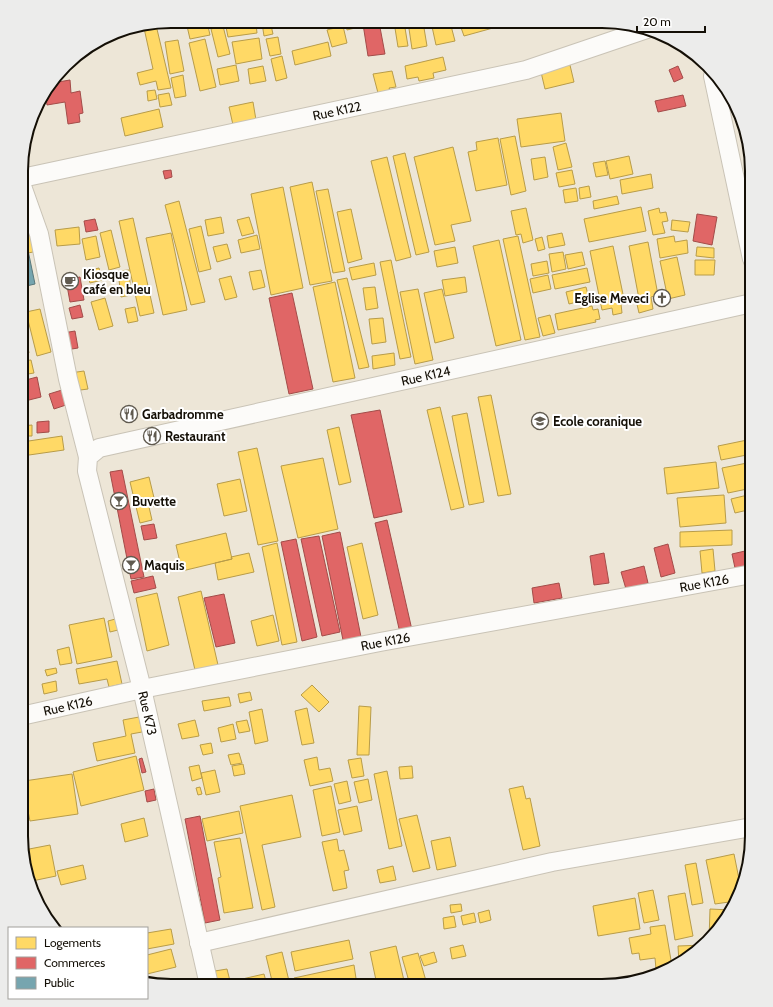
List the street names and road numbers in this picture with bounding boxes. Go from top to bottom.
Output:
street label: Rue K122 [311,98,363,124]
street label: Rue K124 [399,362,452,389]
street label: Rue K126 [678,570,730,595]
street label: Rue K126 [359,629,411,654]
street label: Rue K73 [135,689,161,737]
street label: Rue K126 [42,692,94,719]

